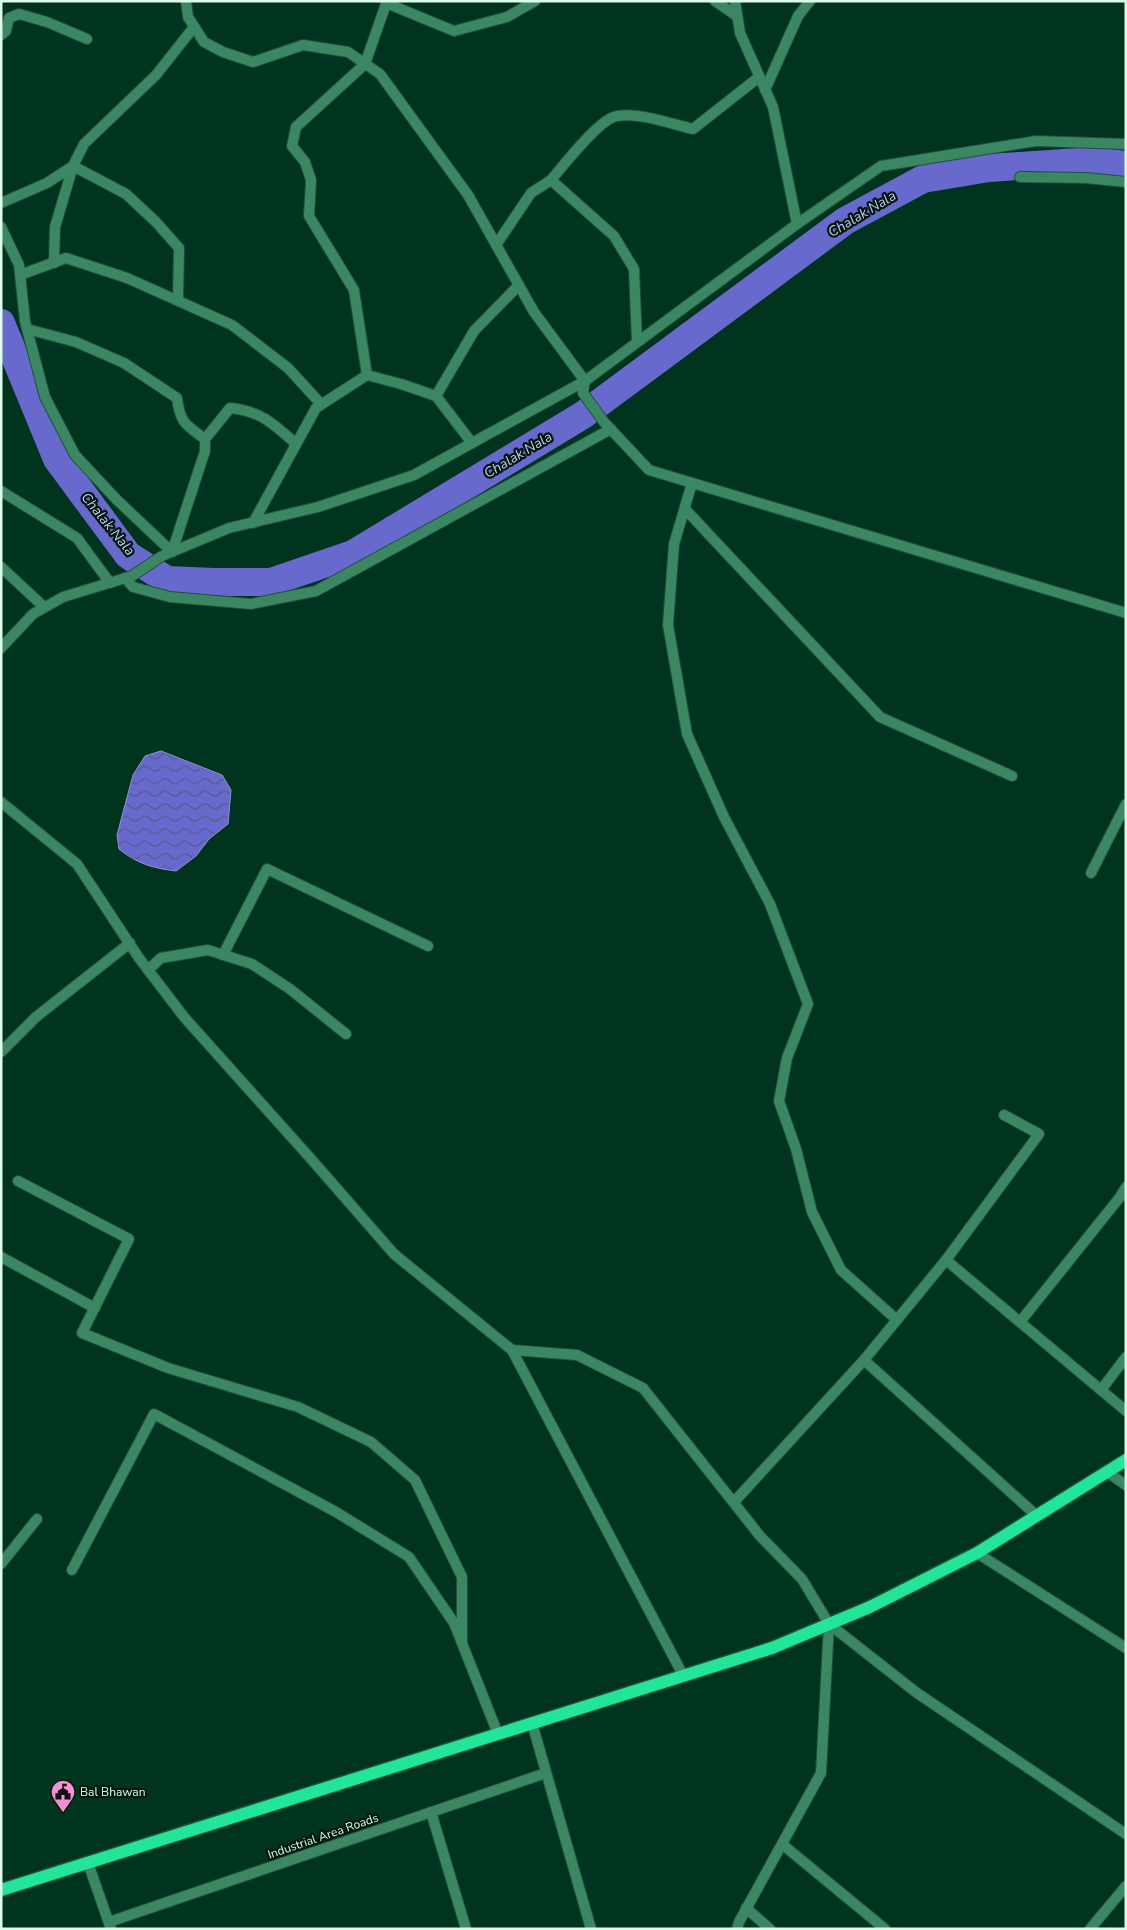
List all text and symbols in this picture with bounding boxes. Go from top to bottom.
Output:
water label: Chalak Nala [824,186,900,242]
water label: Chalak Nala [480,427,556,483]
water label: Chalak Nala [77,488,139,560]
public building icon: Bal Bhawan [50,1779,76,1813]
place label: Bal Bhawan [80,1784,146,1800]
street label: Industrial Area Roads [266,1809,381,1862]

